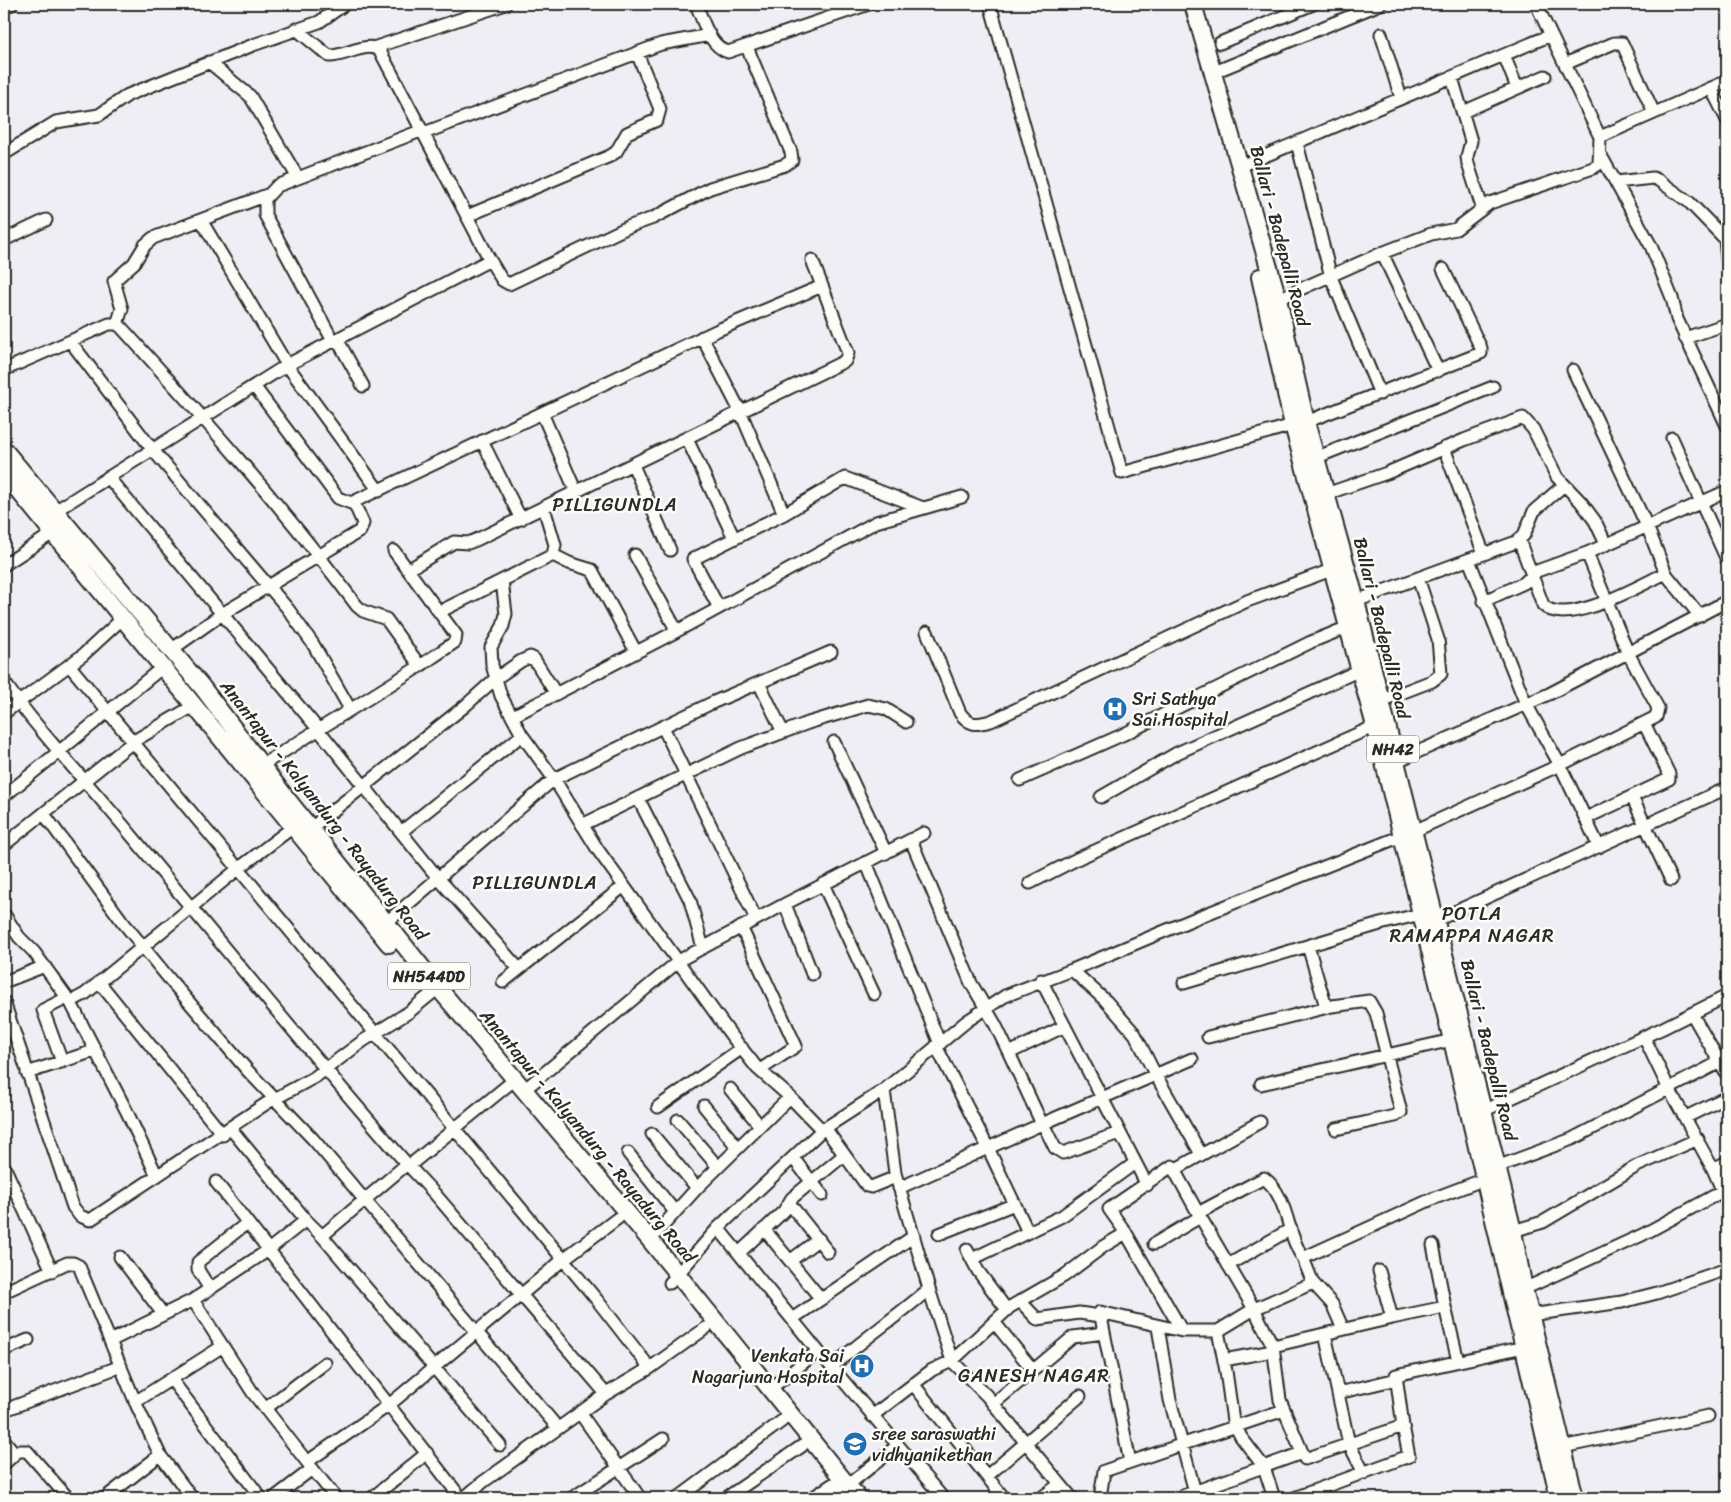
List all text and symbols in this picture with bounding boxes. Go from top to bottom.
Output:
street label: Ballari - Badepalli Road [1240,142,1320,331]
district label: PILLIGUNDLA [552,488,678,521]
street label: Ballari - Badepalli Road [1344,534,1420,724]
street label: Anantapur - Kalyandurg - Rayadurg Road [211,672,437,949]
place label: Sri Sathya Sai Hospital [1132,683,1229,736]
hospital icon: Sri Sathya Sai Hospital [1102,696,1128,722]
road number: NH42 [1367,736,1419,762]
district label: PILLIGUNDLA [472,866,598,899]
district label: POTLA RAMAPPA NAGAR [1389,897,1555,952]
street label: Ballari - Badepalli Road [1451,956,1527,1146]
road number: NH544DD [388,962,470,989]
street label: Anantapur - Kalyandurg - Rayadurg Road [471,1001,705,1272]
place label: Venkata Sai Nagarjuna Hospital [692,1340,845,1393]
hospital icon: Venkata Sai Nagarjuna Hospital [849,1353,875,1379]
district label: GANESH NAGAR [958,1359,1110,1392]
place label: sree saraswathi vidhyanikethan [871,1418,997,1471]
school or university icon: sree saraswathi vidhyanikethan [842,1431,868,1457]

